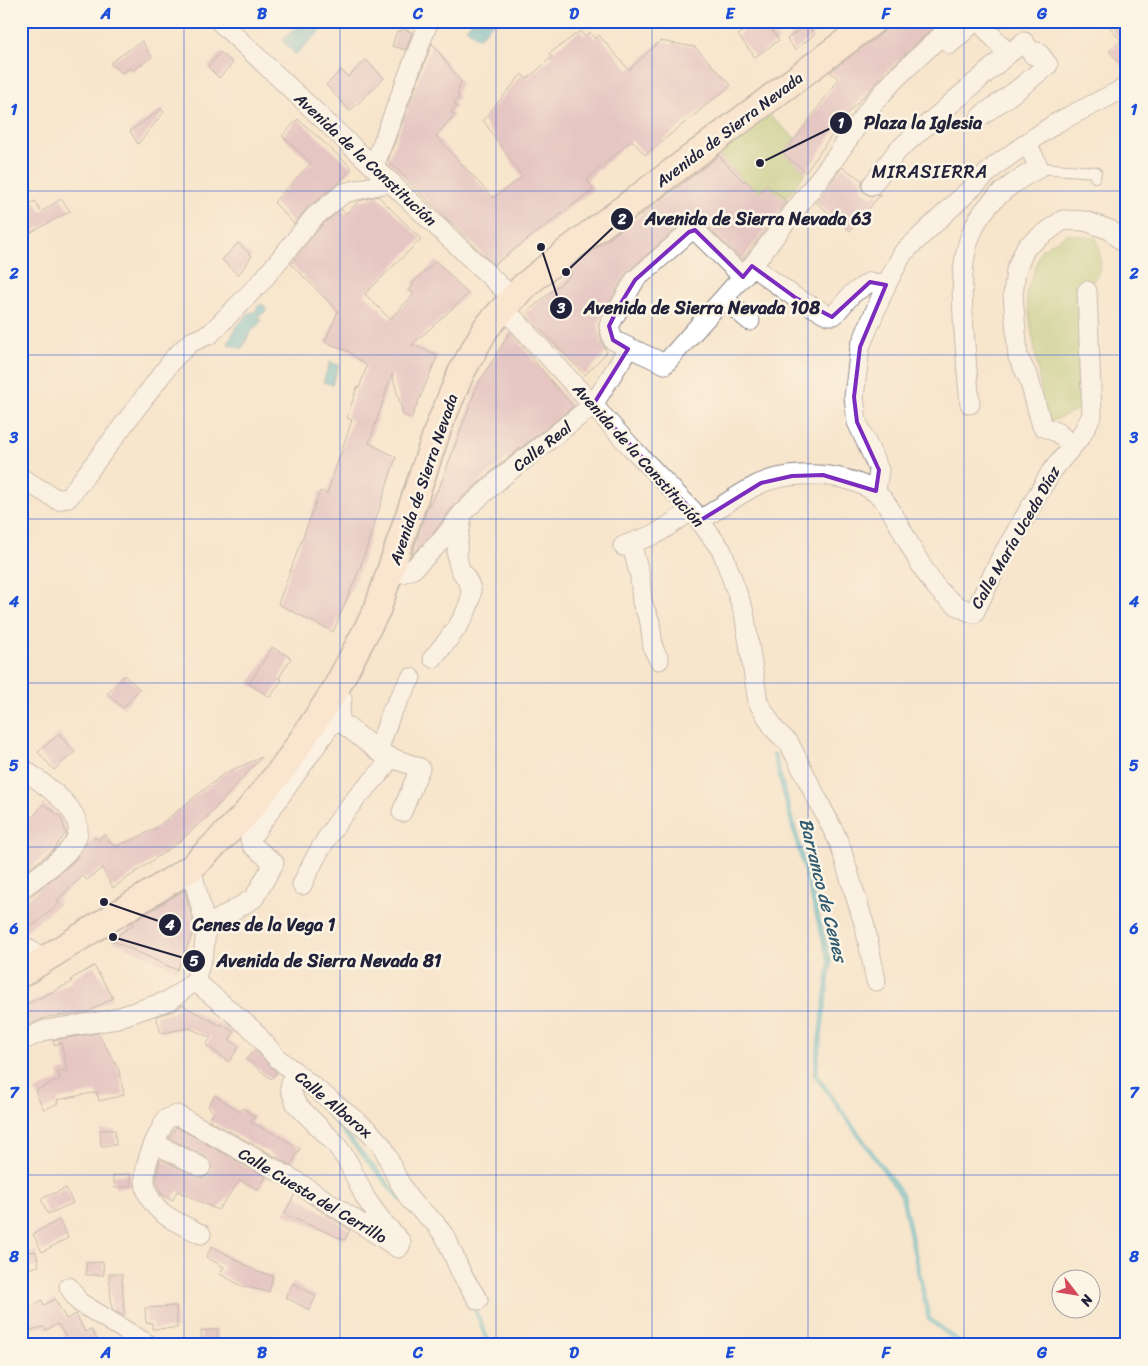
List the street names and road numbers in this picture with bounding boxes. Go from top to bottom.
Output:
street label: Avenida de Sierra Nevada [648,64,810,196]
street label: Avenida de la Constitución [287,84,444,234]
street label: Avenida de la Constitución [565,375,712,535]
street label: Avenida de Sierra Nevada [380,390,466,570]
street label: Calle Real [506,413,579,479]
street label: Calle María Uceda Díaz [963,460,1069,614]
street label: Calle Alborox [288,1063,380,1146]
street label: Calle Cuesta del Cerrillo [233,1139,393,1252]

